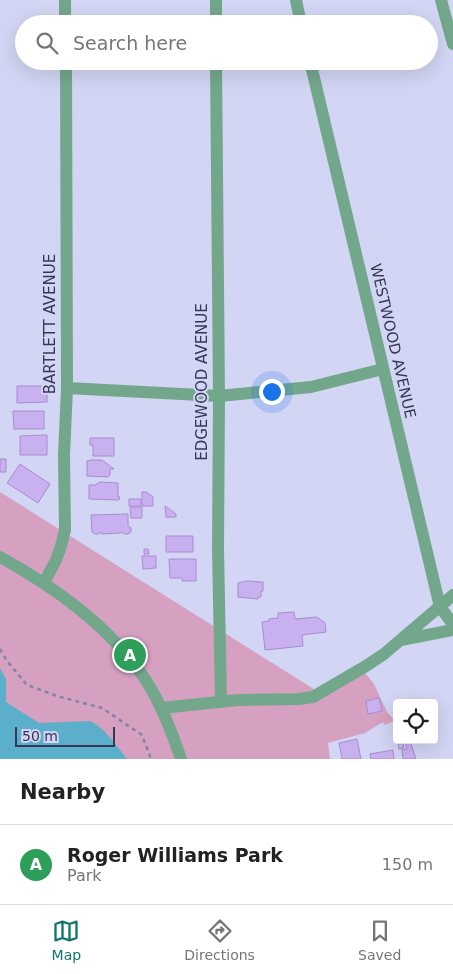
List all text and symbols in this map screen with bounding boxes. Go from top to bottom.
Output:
search box [15,15,438,70]
icon: search [33,29,61,57]
text: Search here [73,32,187,54]
street label: BARTLETT AVENUE [41,254,59,394]
street label: WESTWOOD AVENUE [366,262,420,420]
street label: EDGEWOOD AVENUE [193,303,211,461]
your location [259,379,285,405]
pin: A [114,636,146,674]
map controls [393,699,438,744]
button: locate [393,699,438,744]
scale bar [15,724,115,747]
text: 50 m [22,728,58,744]
text: Nearby [20,780,105,804]
text: Roger Williams Park [67,844,283,866]
text: A [30,855,42,874]
text: 150 m [382,855,433,874]
text: Park [67,866,102,885]
tab: Map [52,917,81,963]
tab: Directions [184,917,255,963]
tab: Saved [358,917,401,963]

